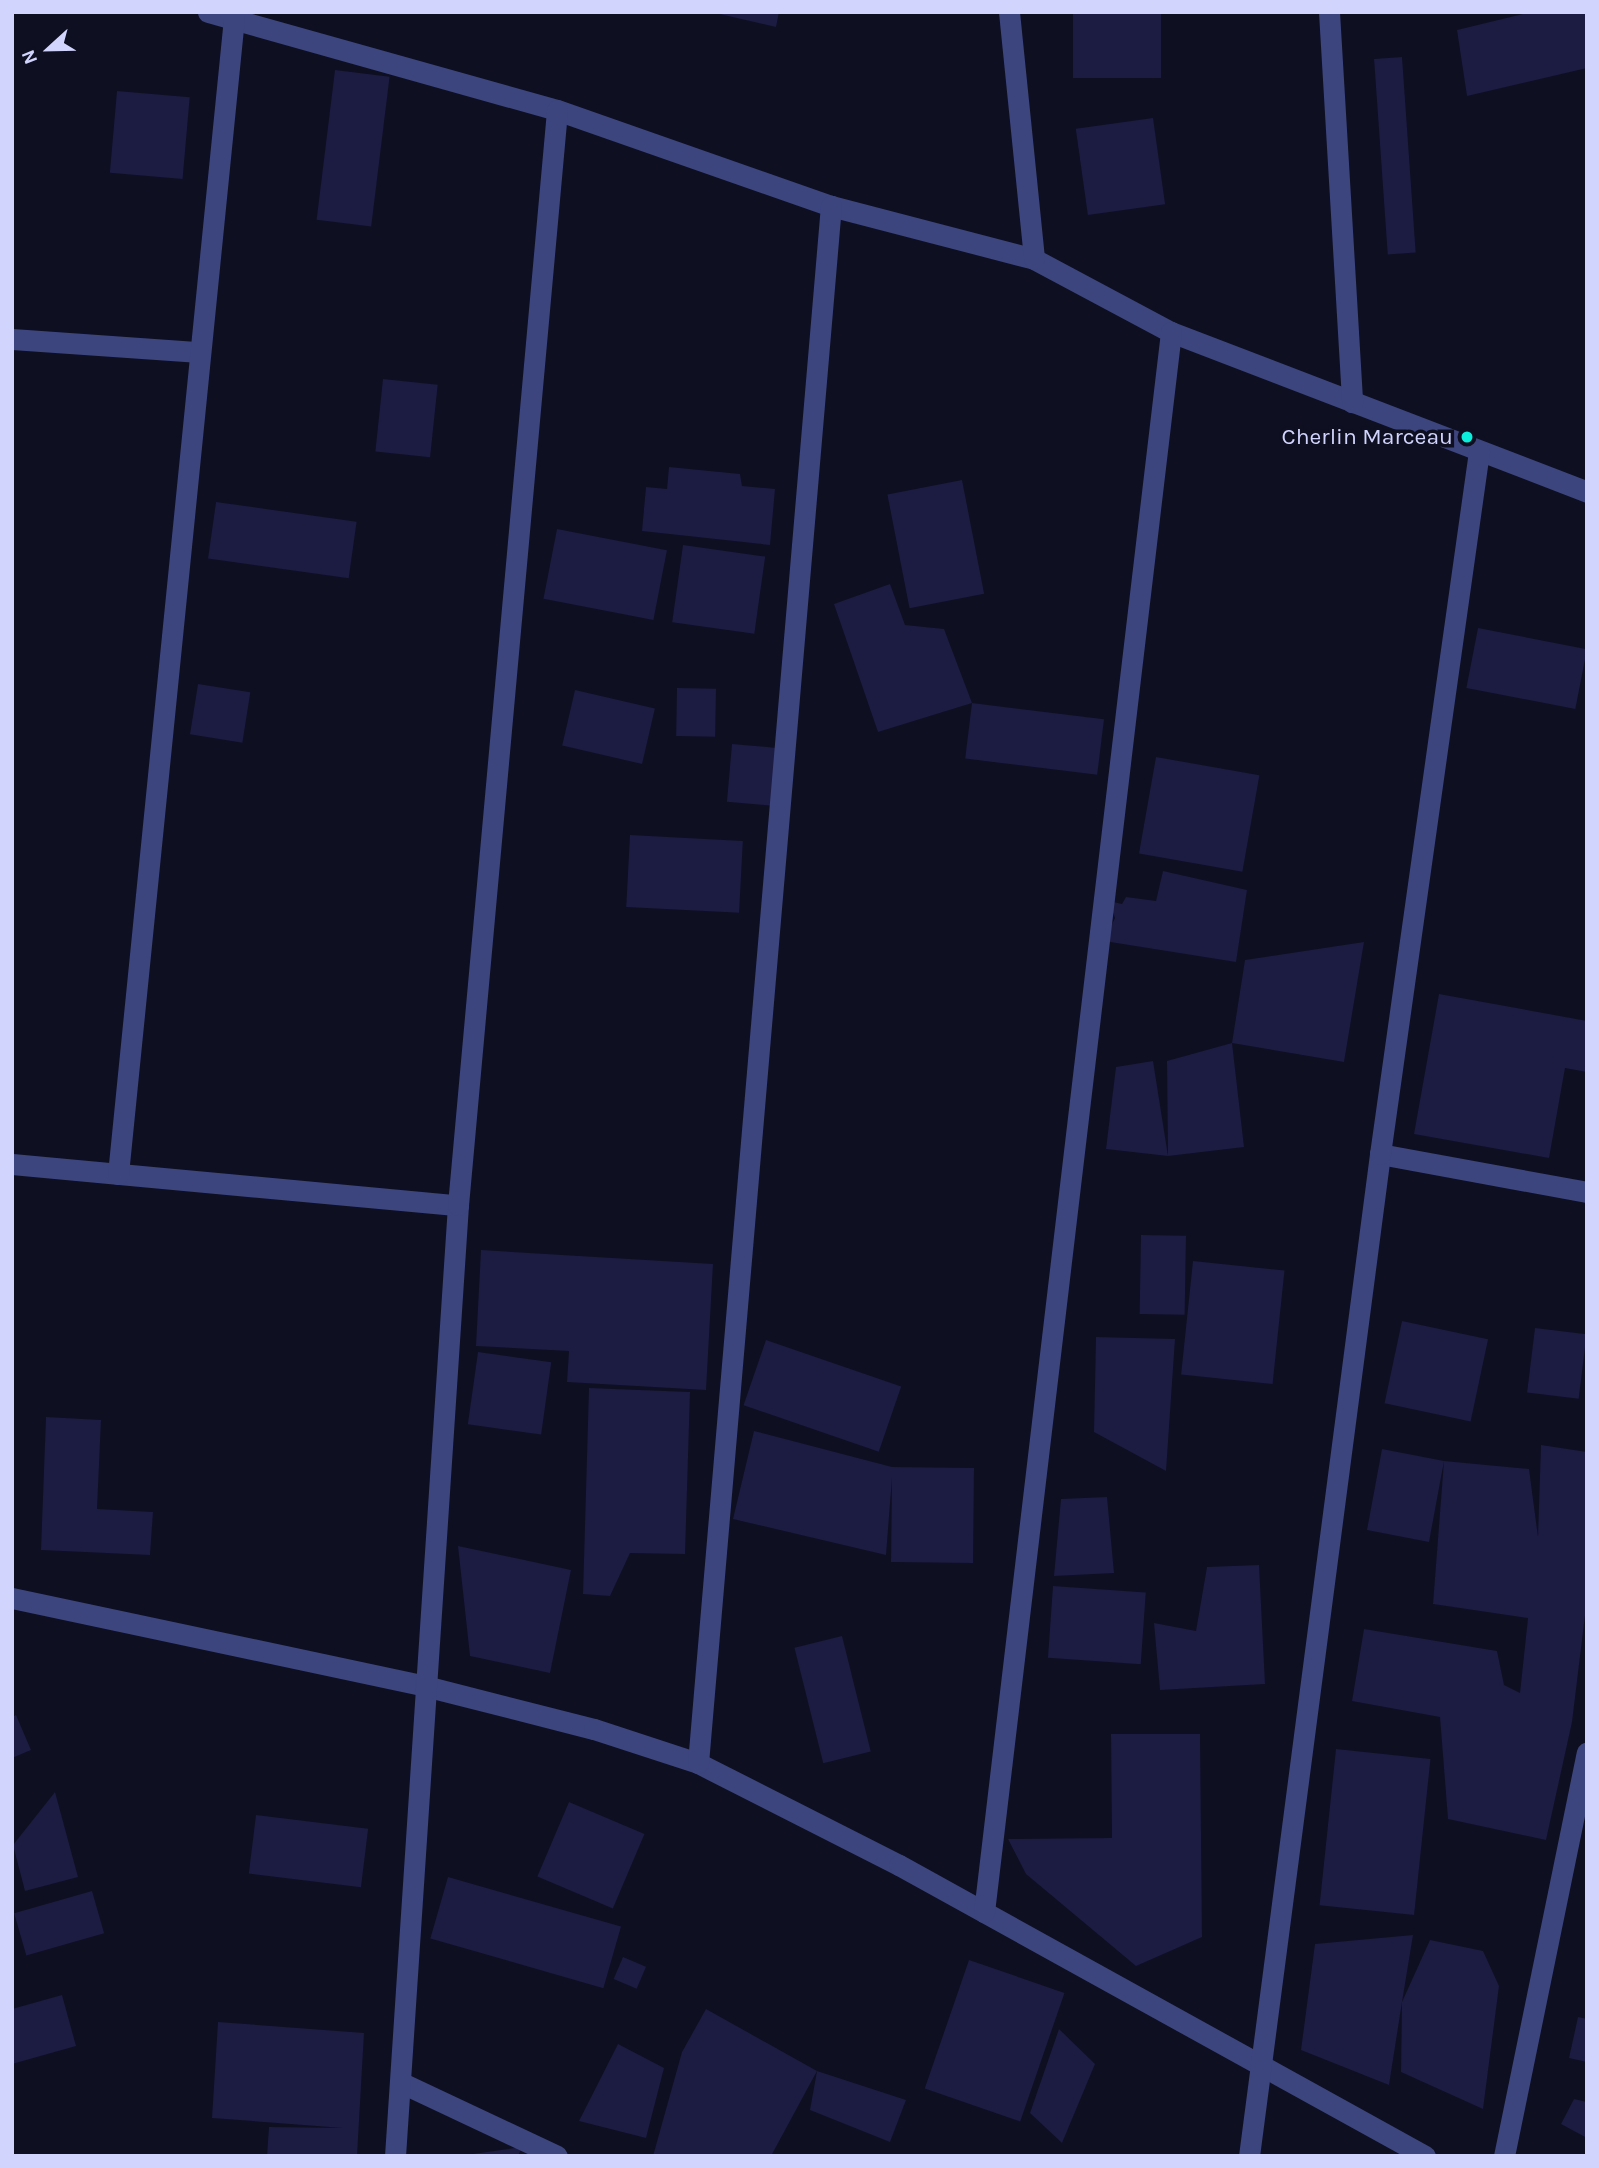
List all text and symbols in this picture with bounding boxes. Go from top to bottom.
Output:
north arrow [14,14,84,84]
text: N [17,46,42,67]
place label: Cherlin Marceau [1282,423,1453,451]
marker: Cherlin Marceau [1459,429,1475,445]

